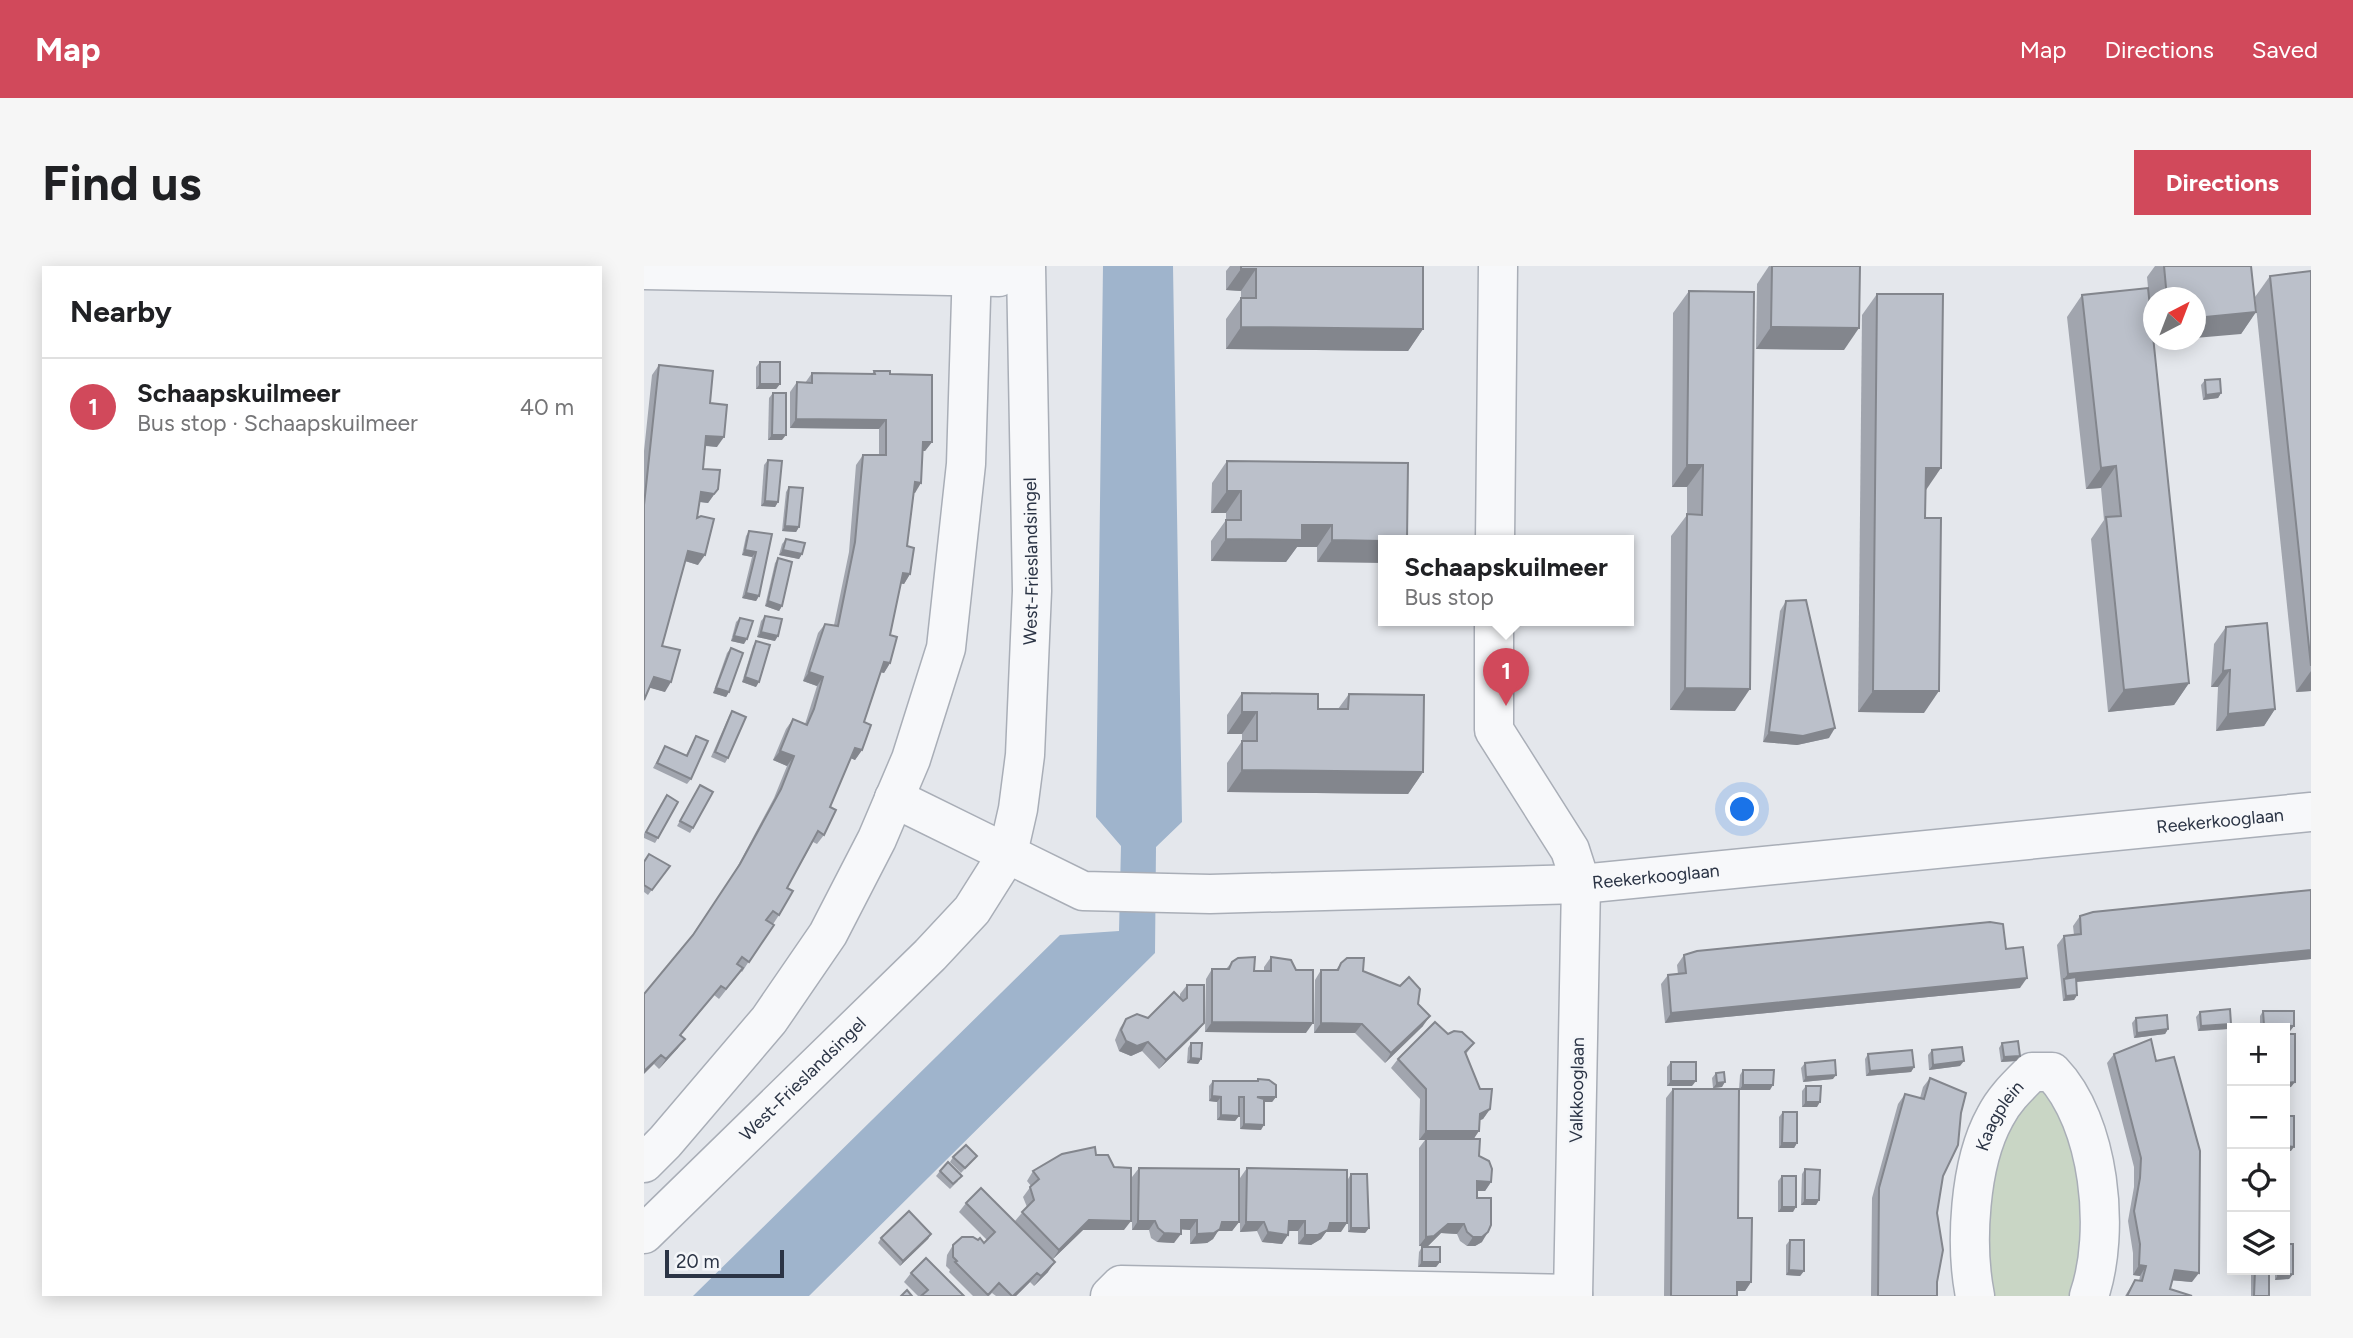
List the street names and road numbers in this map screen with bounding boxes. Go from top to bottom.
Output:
street label: West-Frieslandsingel [1019,477,1043,646]
street label: Reekerkooglaan [2155,804,2285,838]
street label: Reekerkooglaan [1591,859,1721,894]
street label: West-Frieslandsingel [735,1012,871,1146]
street label: Valkkooglaan [1565,1037,1589,1143]
street label: Kaagplein [1971,1076,2028,1154]

